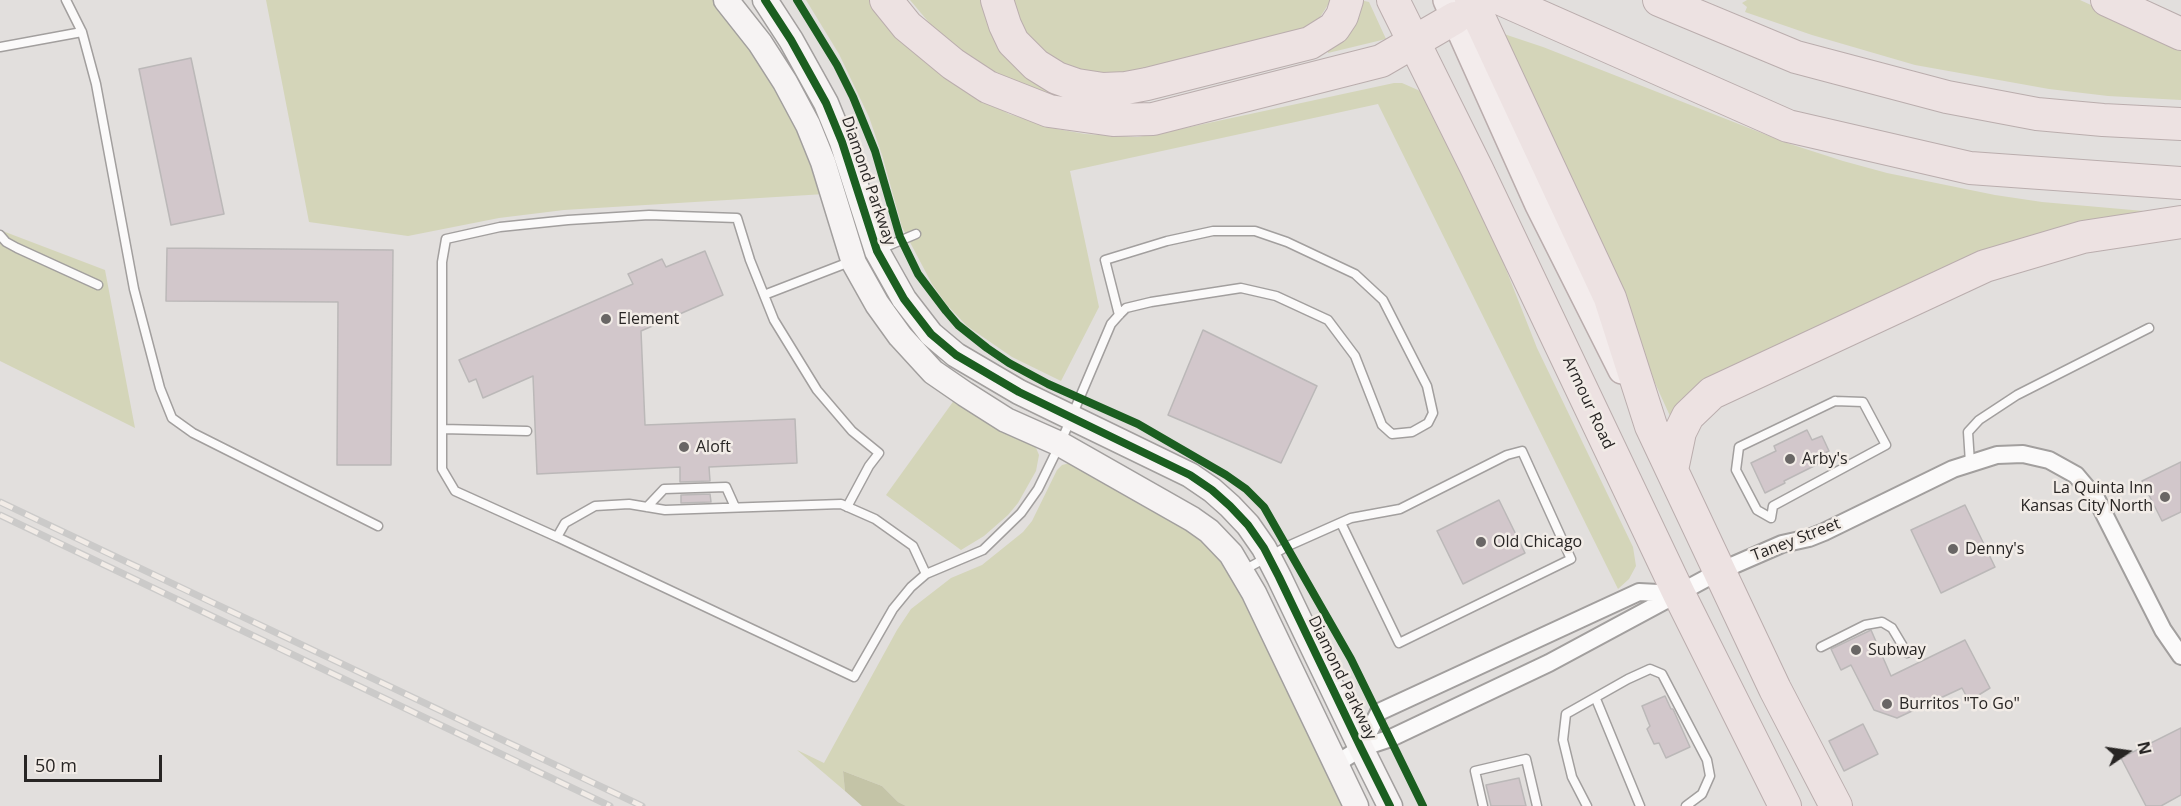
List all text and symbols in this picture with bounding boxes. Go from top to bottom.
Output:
street label: Diamond Parkway [837,114,899,248]
place label: Element [618,309,679,329]
marker: Element [599,312,613,326]
street label: Armour Road [1558,354,1618,452]
place label: Aloft [696,437,731,457]
marker: Aloft [677,440,691,454]
place label: Arby's [1802,449,1848,469]
marker: Arby's [1783,452,1797,466]
place label: La Quinta Inn Kansas City North [2020,478,2153,516]
marker: La Quinta Inn Kansas City North [2158,490,2172,504]
street label: Taney Street [1749,514,1843,566]
place label: Old Chicago [1493,532,1582,552]
marker: Old Chicago [1474,535,1488,549]
place label: Denny's [1965,539,2024,559]
marker: Denny's [1946,542,1960,556]
street label: Diamond Parkway [1304,613,1380,743]
place label: Subway [1868,640,1926,660]
marker: Subway [1849,643,1863,657]
place label: Burritos "To Go" [1899,694,2020,714]
marker: Burritos "To Go" [1880,697,1894,711]
north arrow [2097,722,2157,782]
text: N [2132,739,2157,757]
scale bar [27,743,165,781]
text: 50 m [35,753,77,777]

